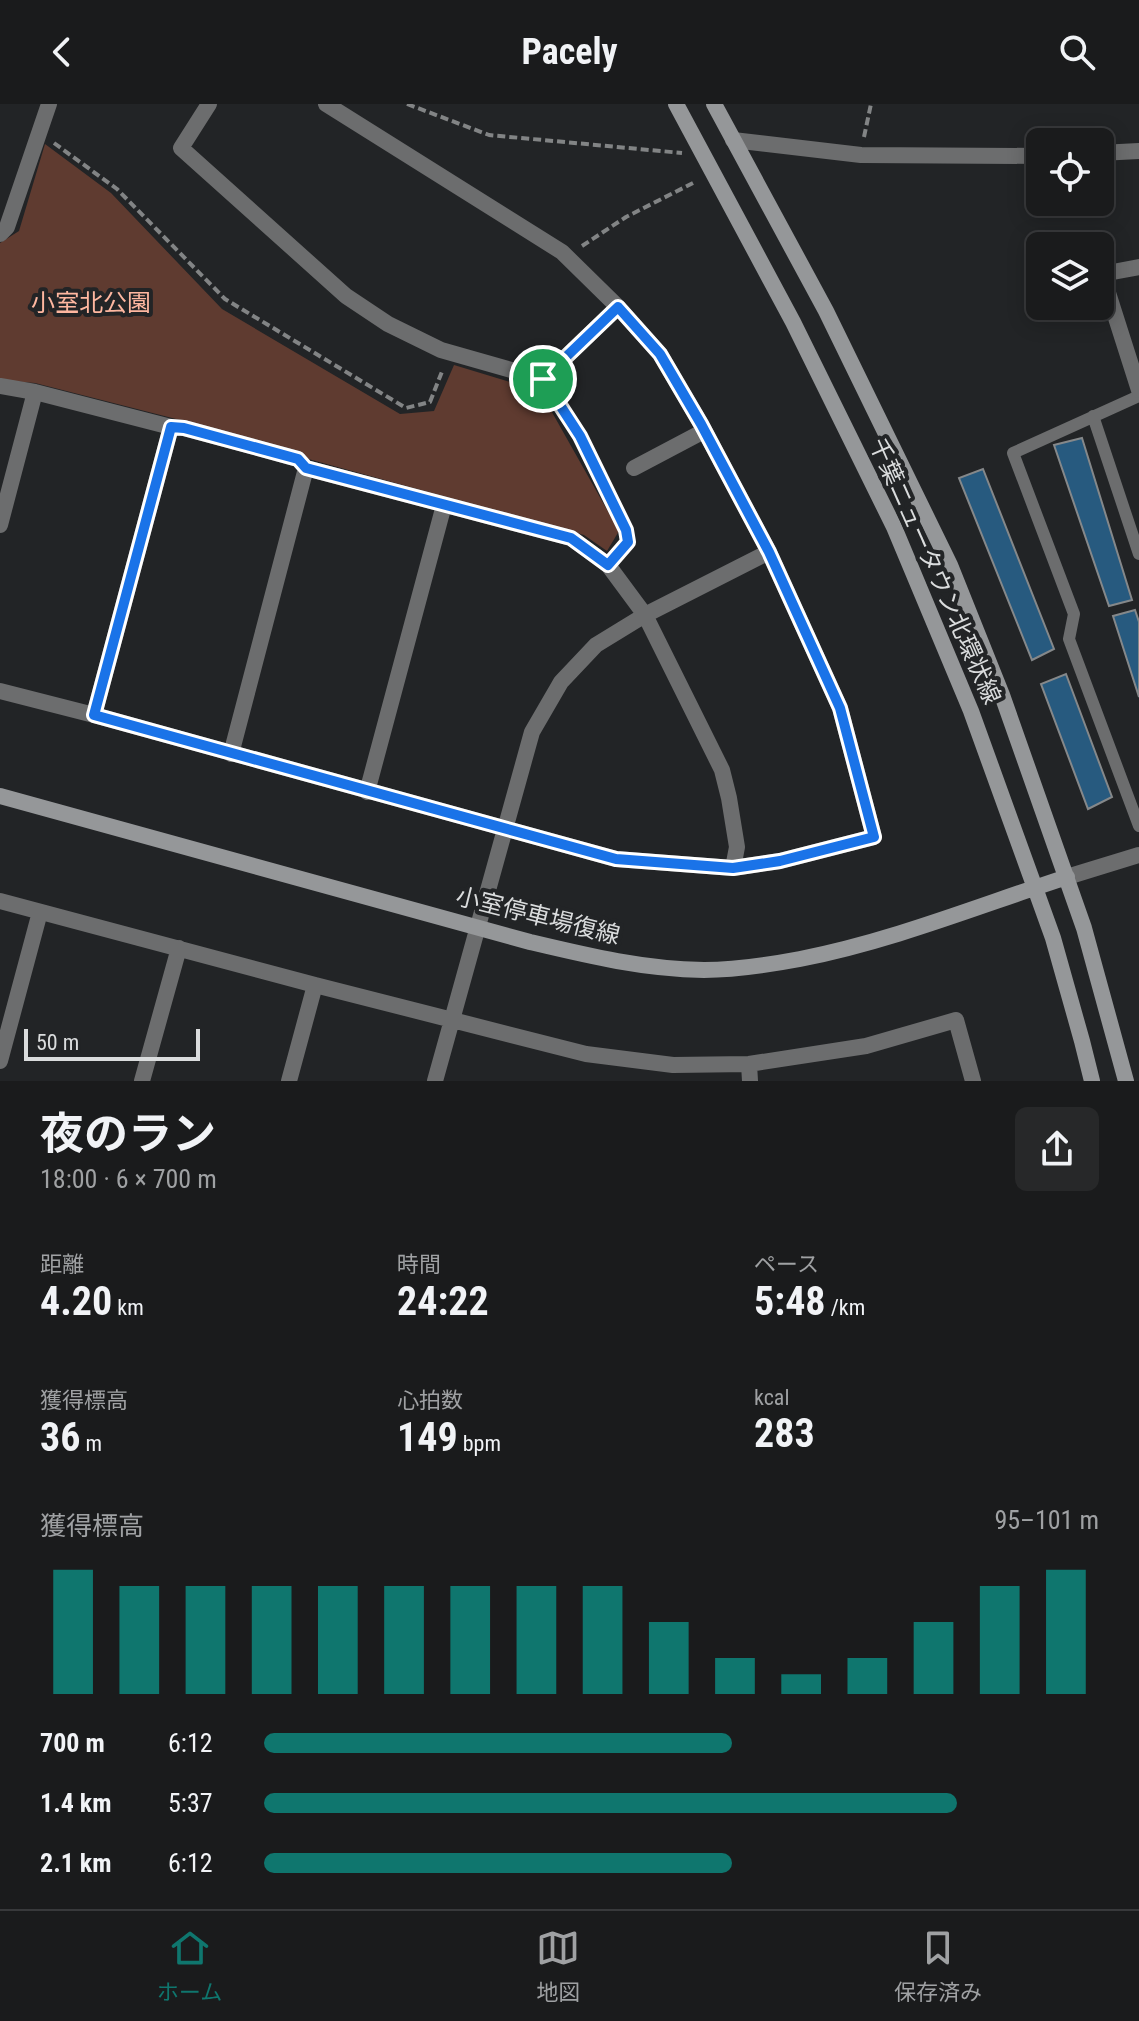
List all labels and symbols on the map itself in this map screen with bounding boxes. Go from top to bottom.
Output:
park label: 小室北公園 [31,289,151,317]
pin [509,345,577,413]
street label: 千葉ニュータウン北環状線 [864,434,1006,708]
street label: 小室停車場復線 [453,882,623,950]
scale bar [24,1025,200,1061]

